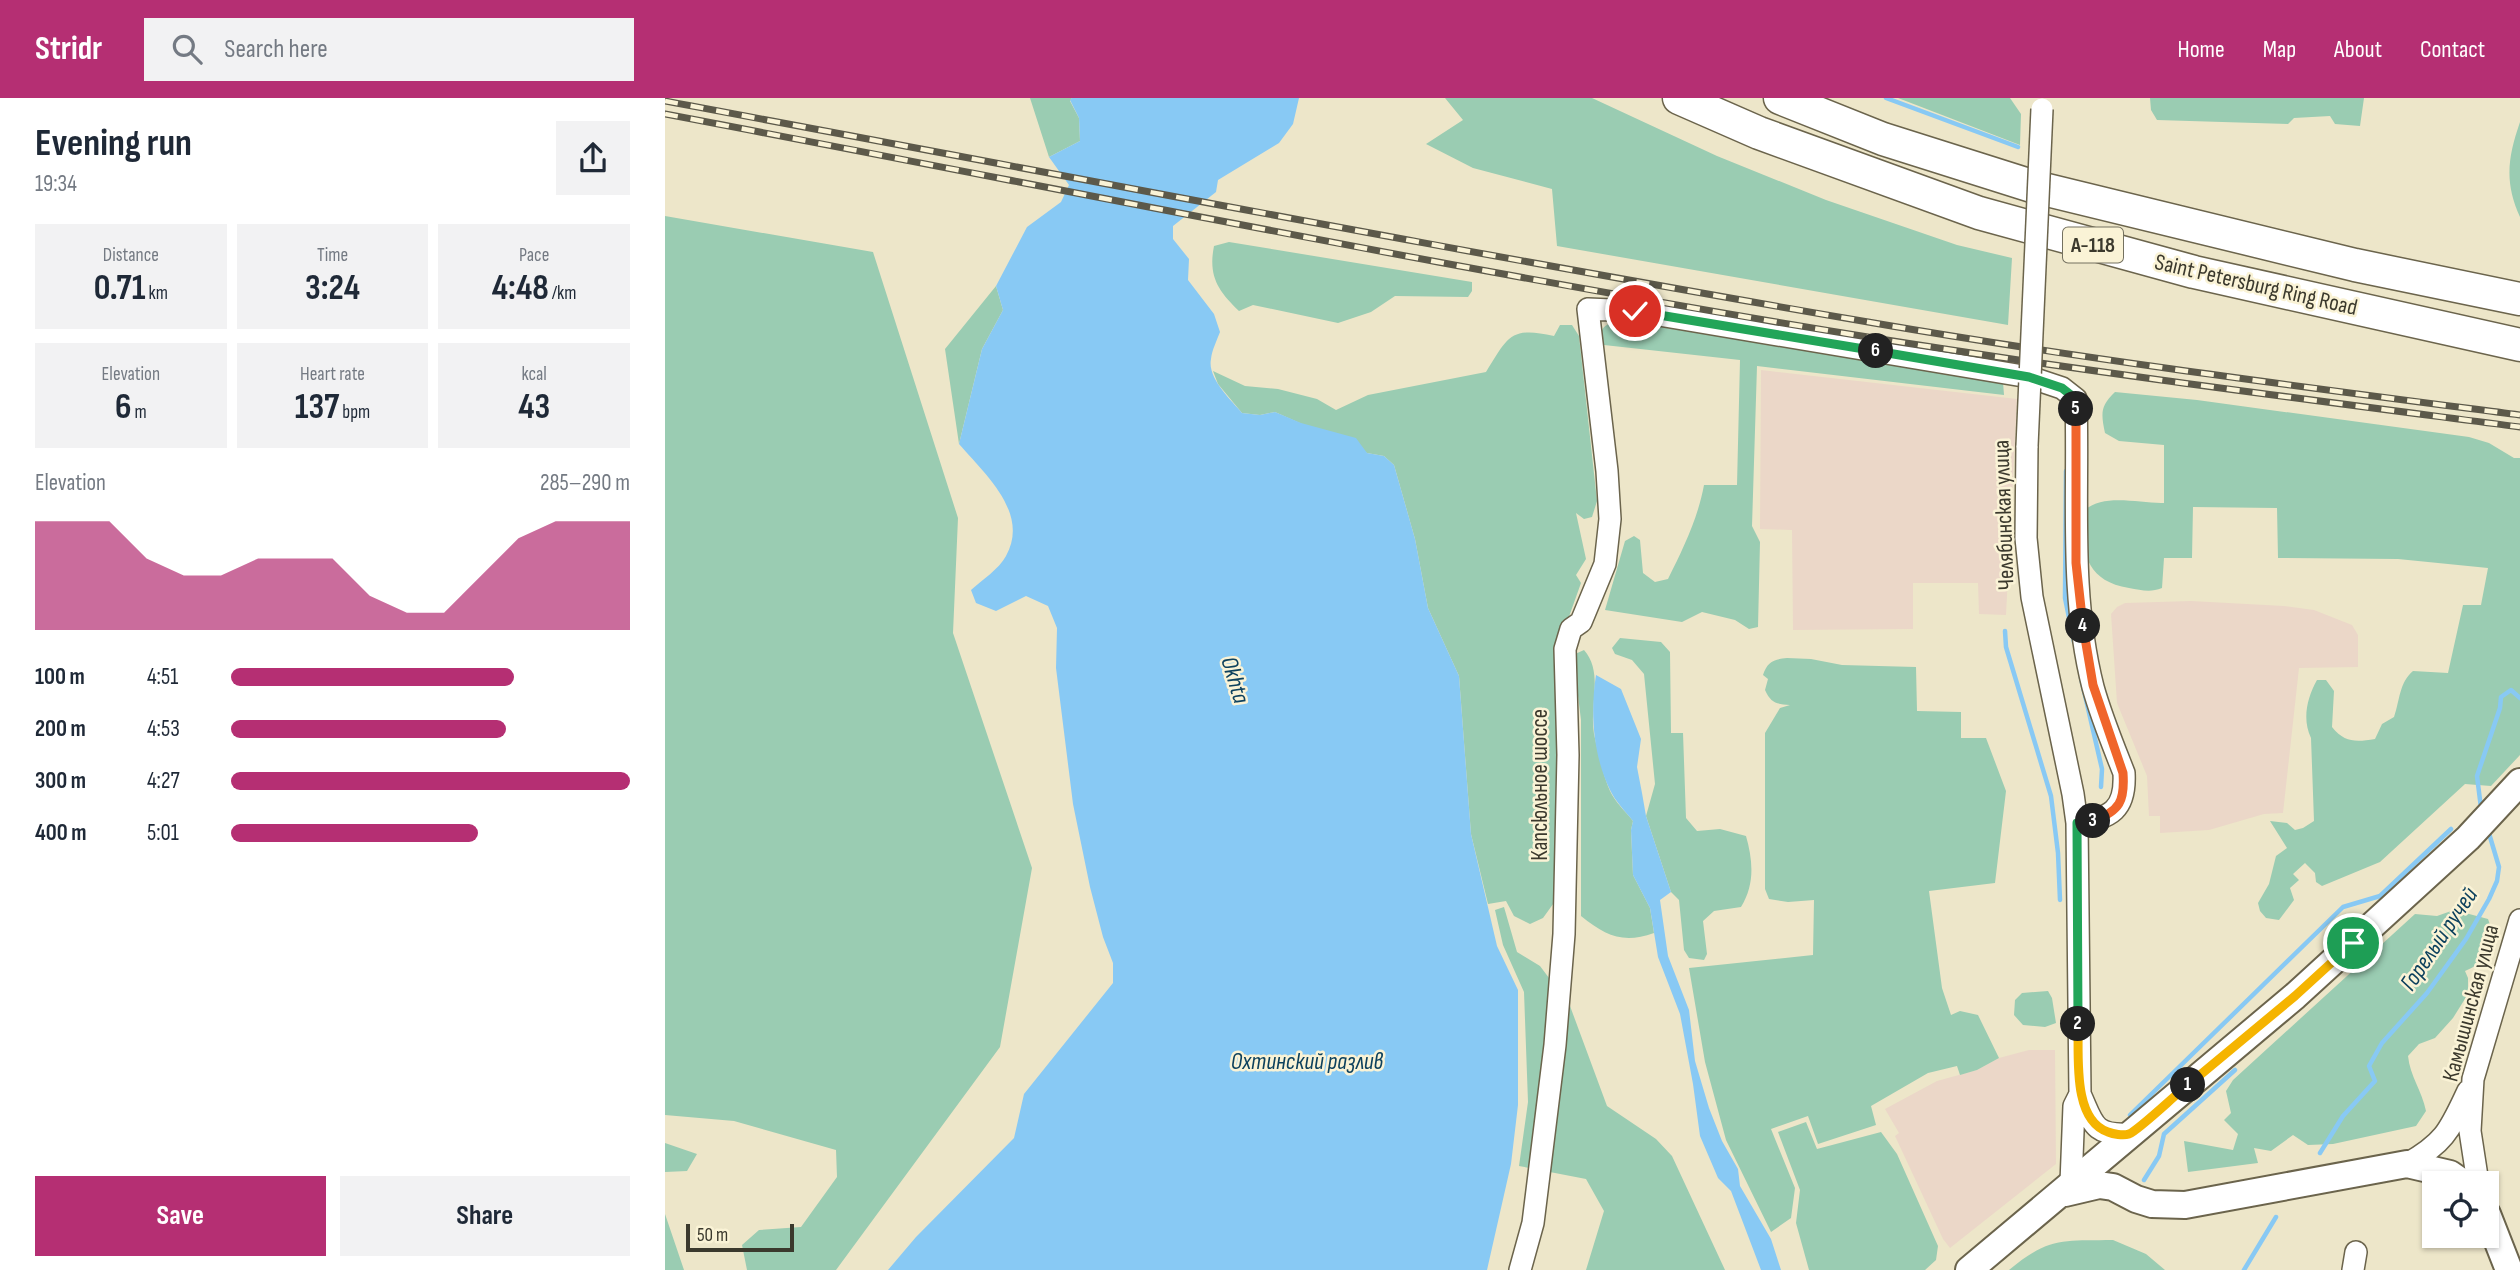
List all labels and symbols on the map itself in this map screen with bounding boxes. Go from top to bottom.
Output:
road number: А-118 [2063,228,2123,262]
street label: Saint Petersburg Ring Road [2152,248,2360,322]
pin [1605,281,1665,341]
pin: 6 [1859,334,1893,368]
pin: 5 [2059,392,2093,426]
street label: Челябинская улица [1987,439,2021,591]
pin: 4 [2065,608,2101,644]
water label: Okhta [1214,653,1256,707]
street label: Капсюльное шоссе [1526,709,1554,861]
pin: 3 [2075,804,2111,838]
water label: Горелый ручей [2394,882,2484,996]
pin [2323,913,2383,973]
street label: Камышинская улица [2437,921,2505,1085]
pin: 2 [2061,1006,2095,1042]
water label: Охтинский разлив [1231,1047,1384,1076]
pin: 1 [2171,1068,2205,1102]
scale bar [686,1221,795,1253]

